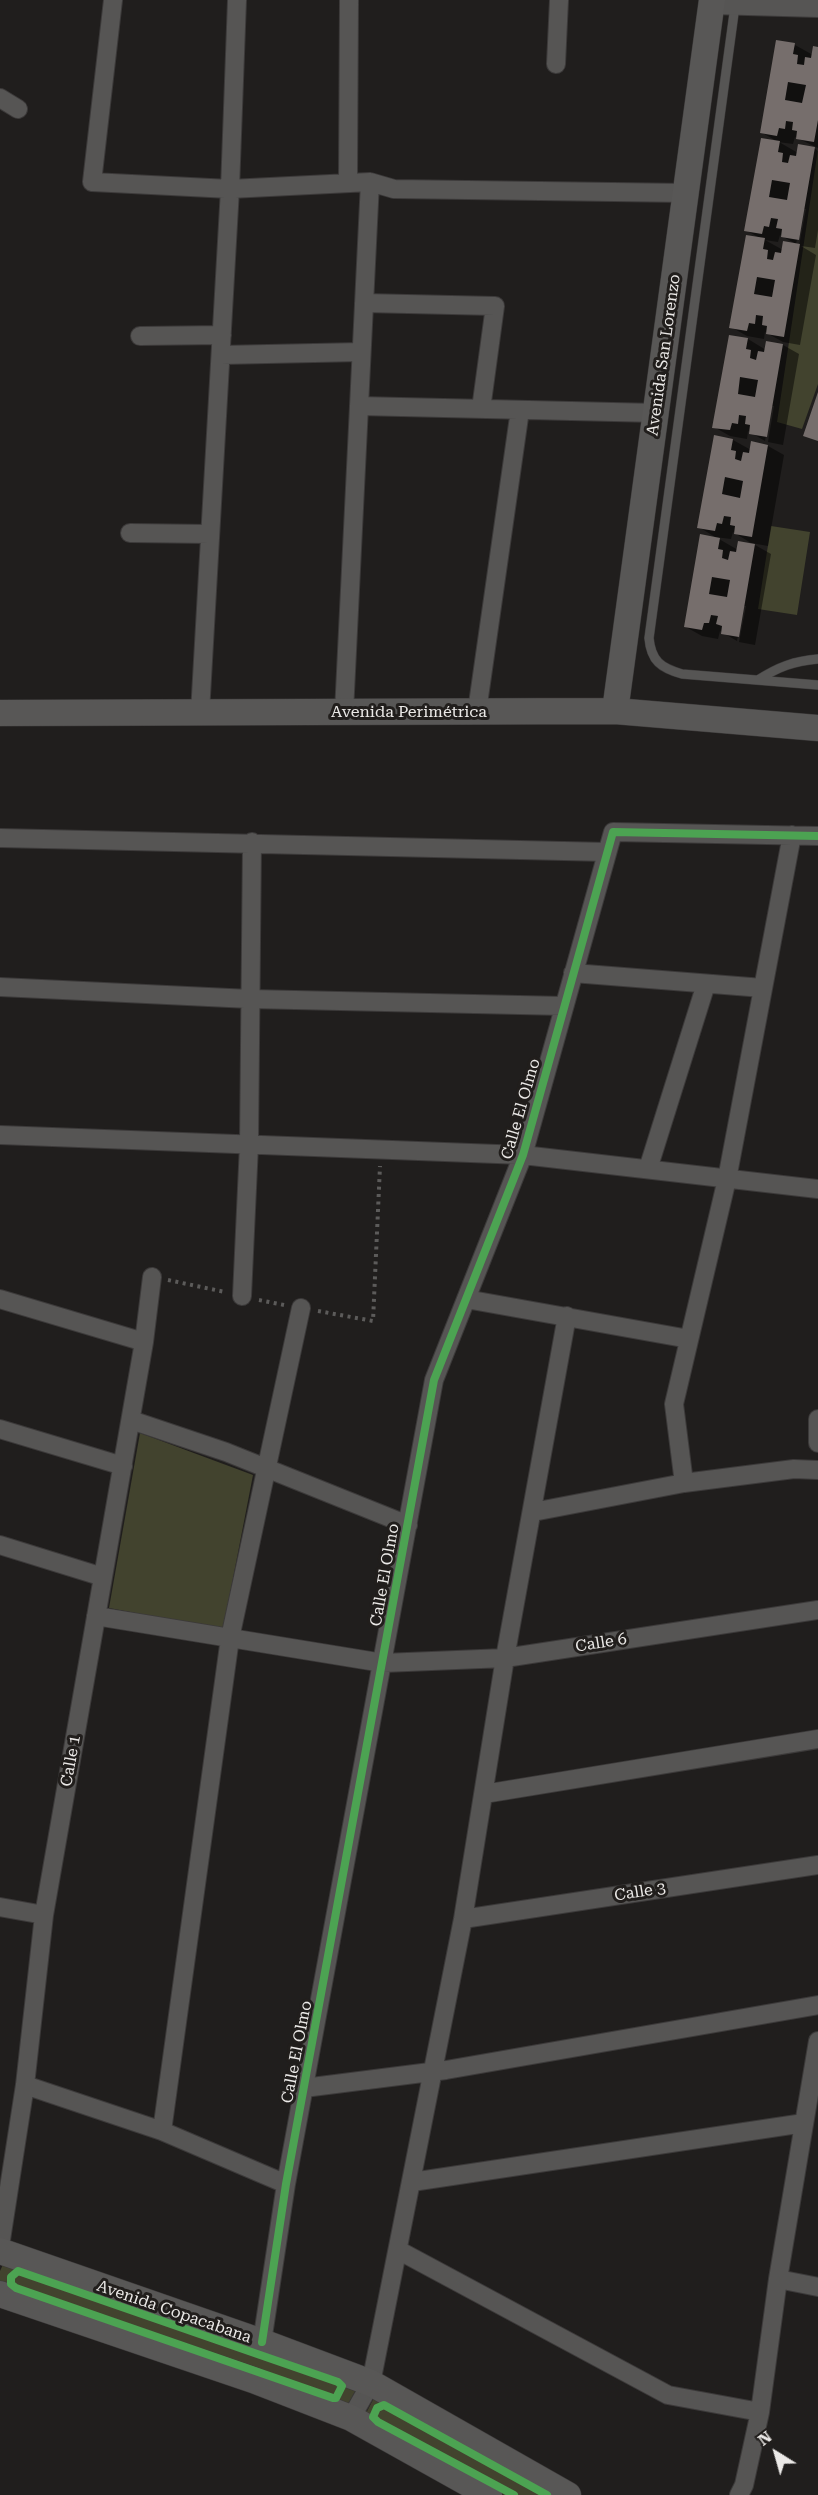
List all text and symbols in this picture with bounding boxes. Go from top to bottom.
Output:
street label: Avenida San Lorenzo [643,273,685,437]
street label: Avenida Perimétrica [331,702,487,722]
street label: Calle El Olmo [497,1056,545,1162]
street label: Calle El Olmo [367,1522,403,1628]
street label: Calle 6 [574,1629,628,1657]
street label: Calle 1 [57,1734,85,1788]
street label: Calle 3 [613,1878,667,1906]
street label: Calle El Olmo [278,1999,316,2105]
street label: Avenida Copacabana [94,2276,254,2348]
north arrow [746,2423,806,2483]
text: N [754,2427,776,2450]

